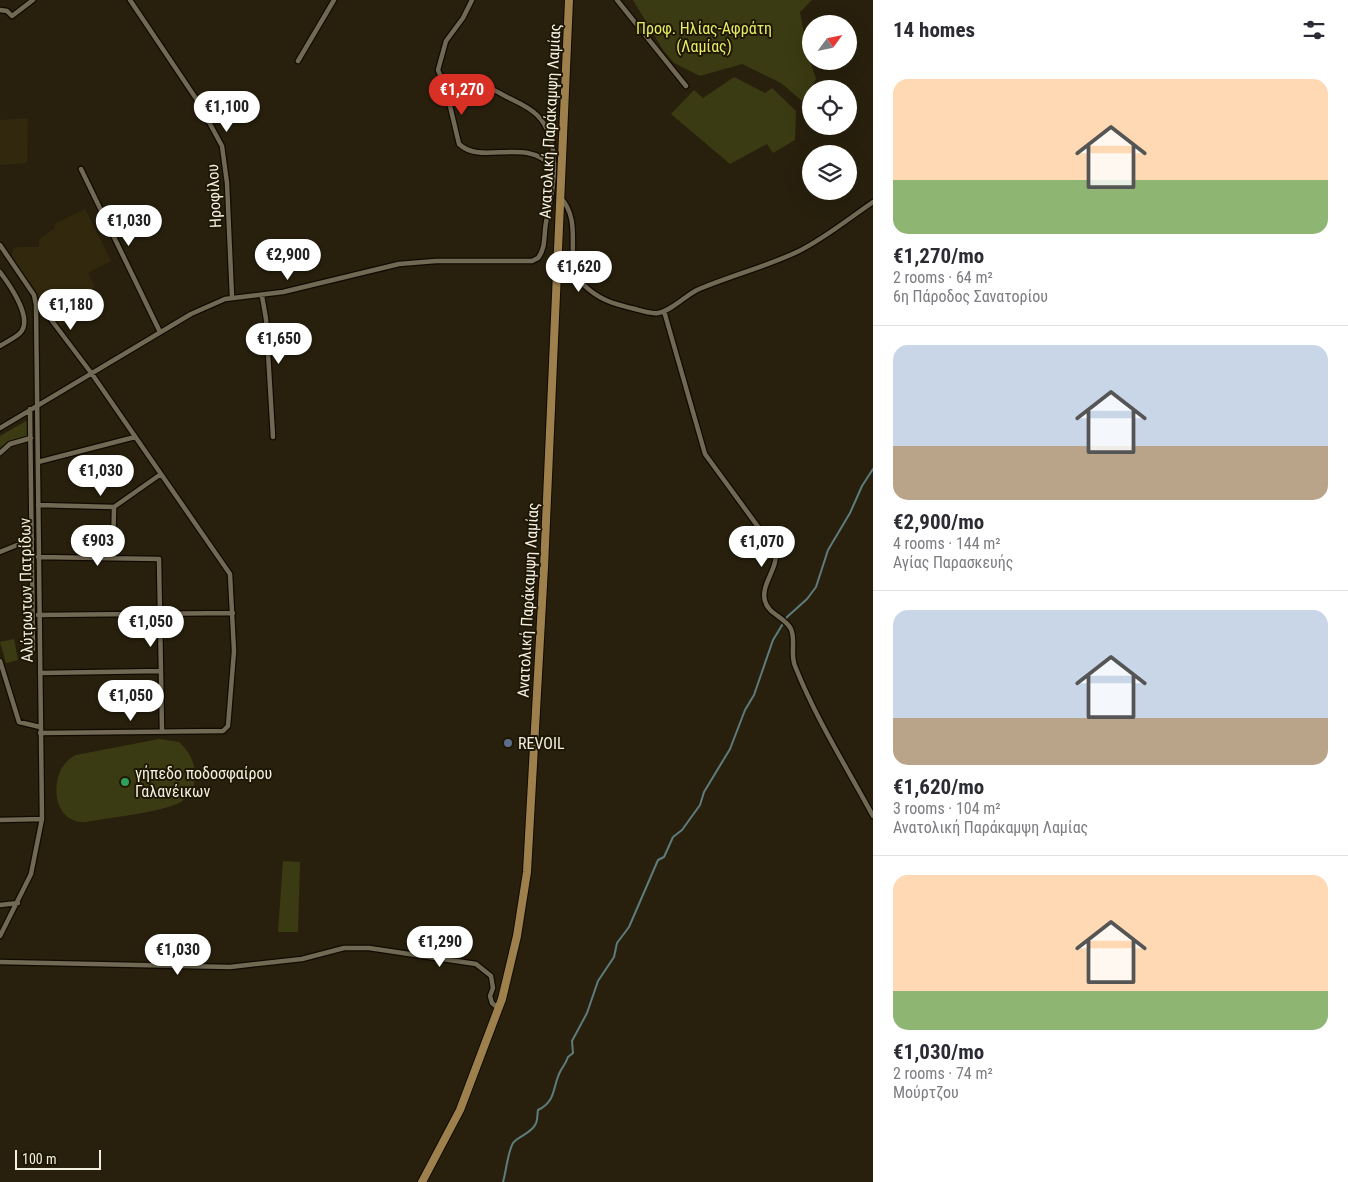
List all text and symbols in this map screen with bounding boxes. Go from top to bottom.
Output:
north arrow [802,15,858,70]
map controls [802,15,857,200]
icon: filters [1300,16,1328,44]
text: 14 homes [893,18,975,42]
park label: Προφ. Ηλίας-Αφράτη (Λαμίας) [636,19,772,56]
street label: Ανατολική Παράκαμψη Λαμίας [535,23,565,219]
pin: €1,270 [421,74,503,116]
text: €1,270 [440,80,484,99]
button: locate [802,80,857,135]
pin: €1,100 [186,90,268,133]
text: €1,100 [205,97,249,116]
icon: home [1066,112,1156,202]
button: layers [802,145,857,200]
street label: Ηροφίλου [203,163,225,229]
pin: €1,030 [88,204,170,247]
text: €1,030 [107,211,151,230]
pin: €2,900 [247,238,329,281]
text: €1,270/mo [893,244,984,268]
text: €2,900 [266,245,310,264]
pin: €1,620 [538,250,620,293]
text: €1,620 [557,257,601,276]
text: 2 rooms · 64 m² [893,268,993,287]
text: 6η Πάροδος Σανατορίου [893,287,1048,306]
pin: €1,180 [30,288,112,331]
text: €1,180 [49,295,93,314]
pin: €1,650 [238,322,320,365]
text: €1,650 [257,329,301,348]
icon: home [1066,377,1156,467]
pin: €1,030 [60,454,142,497]
text: €1,030 [79,461,123,480]
street label: Ανατολική Παράκαμψη Λαμίας [513,502,543,698]
text: €2,900/mo [893,510,984,534]
street label: Αλύτρωτων Πατρίδων [15,517,37,663]
pin: €903 [68,524,128,567]
pin: €1,070 [721,526,803,568]
text: €903 [82,531,114,550]
text: €1,070 [740,532,784,551]
text: 4 rooms · 144 m² [893,534,1001,553]
text: Αγίας Παρασκευής [893,553,1013,572]
pin: €1,050 [110,606,192,648]
text: €1,050 [129,612,173,631]
icon: home [1066,642,1156,732]
pin: €1,050 [90,680,172,722]
text: €1,050 [109,686,153,705]
place label: REVOIL [518,734,565,753]
marker: REVOIL [502,737,514,749]
place label: γήπεδο ποδοσφαίρου Γαλανέικων [135,764,272,801]
text: €1,620/mo [893,775,984,799]
marker: γήπεδο ποδοσφαίρου Γαλανέικων [119,776,131,788]
text: 3 rooms · 104 m² [893,799,1001,818]
text: Ανατολική Παράκαμψη Λαμίας [893,818,1088,837]
icon: home [1066,907,1156,997]
pin: €1,290 [399,926,481,968]
text: €1,290 [418,932,462,951]
pin: €1,030 [137,934,219,976]
text: €1,030 [156,940,200,959]
text: €1,030/mo [893,1040,984,1064]
text: 2 rooms · 74 m² [893,1064,993,1083]
text: Μούρτζου [893,1083,959,1102]
scale bar [15,1147,101,1170]
text: 100 m [22,1151,57,1167]

